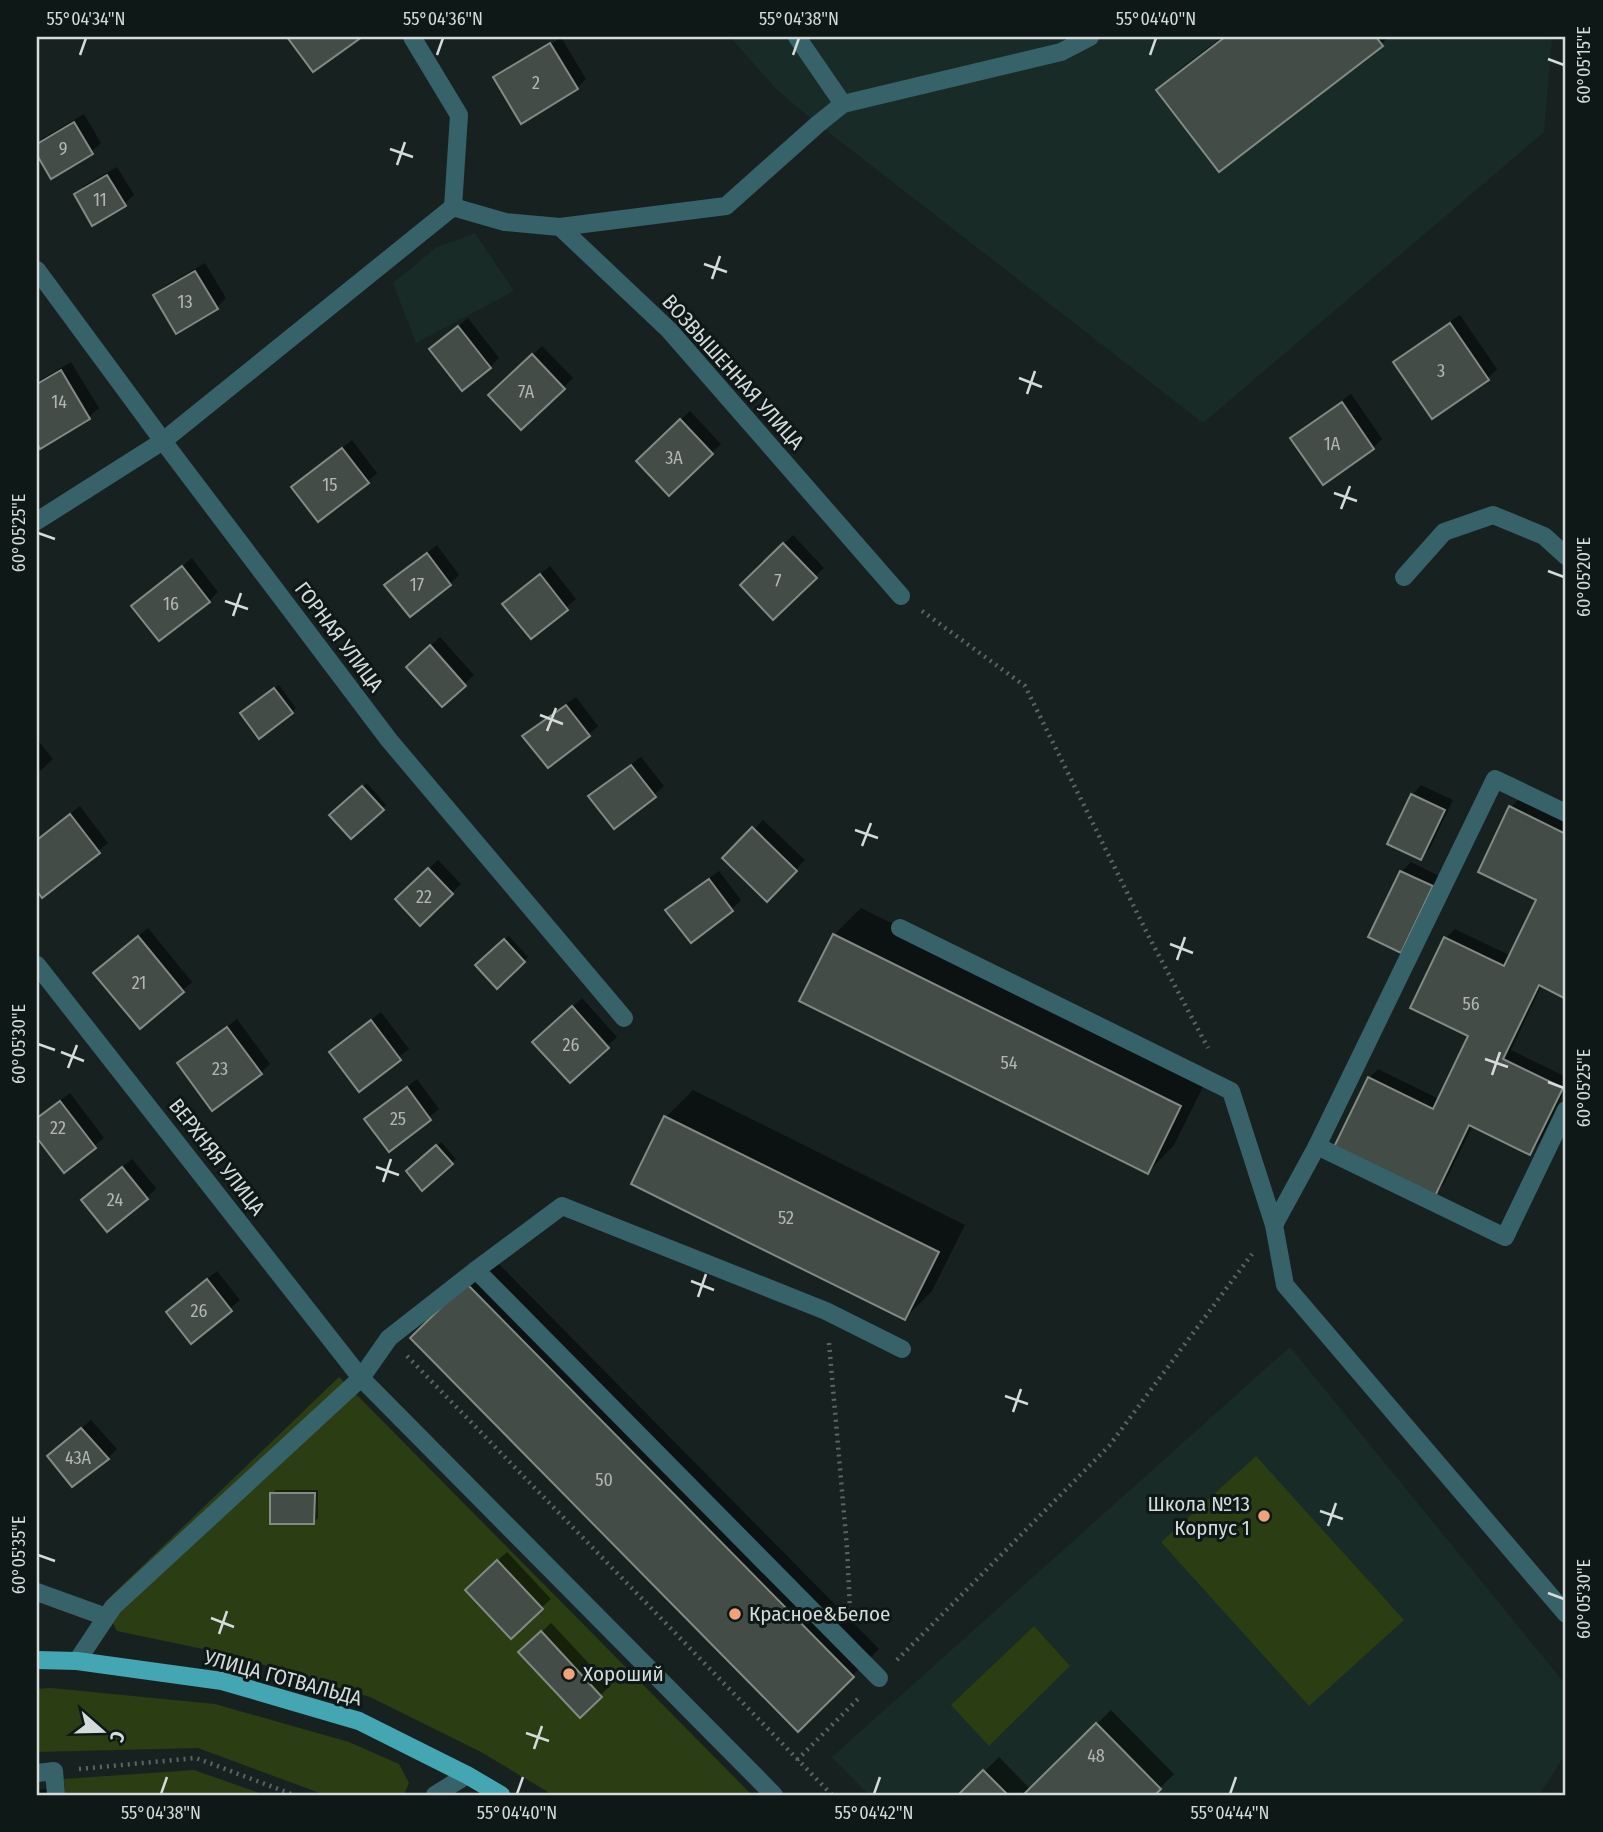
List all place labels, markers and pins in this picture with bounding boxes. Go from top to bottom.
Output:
place label: Школа №13 Корпус 1 [1147,1491,1250,1541]
marker: Школа №13 Корпус 1 [1256,1508,1272,1524]
place label: Красное&Белое [749,1601,890,1627]
marker: Красное&Белое [727,1606,743,1622]
place label: Хороший [583,1661,664,1687]
marker: Хороший [561,1666,577,1682]

